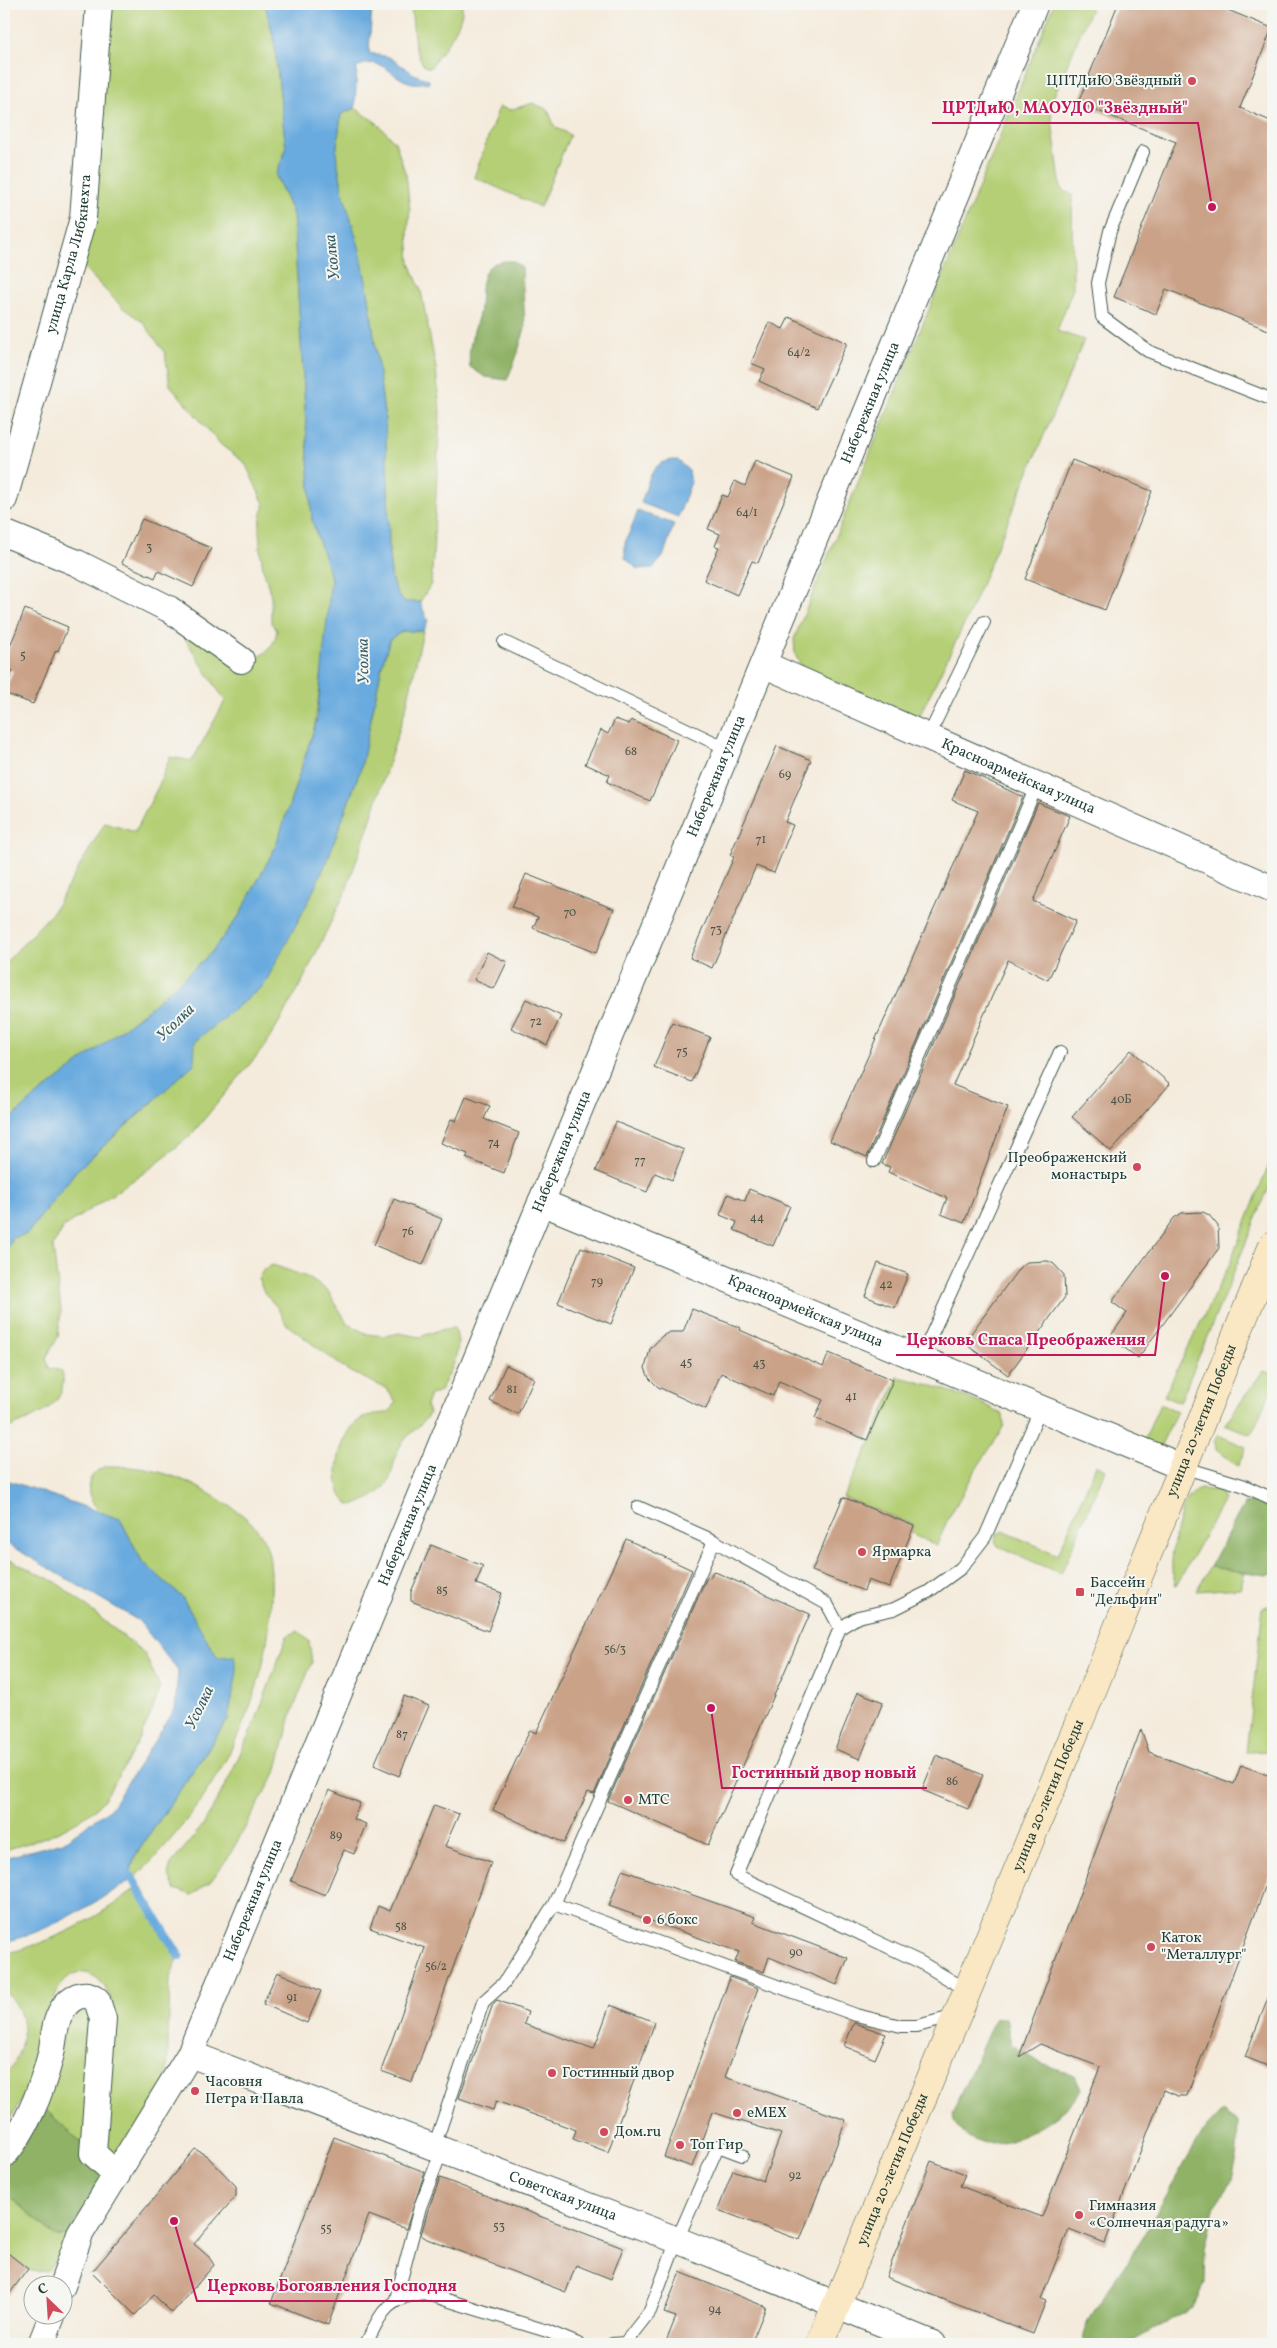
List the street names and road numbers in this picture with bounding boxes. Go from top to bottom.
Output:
street label: улица Карла Либкнехта [40,173,97,336]
street label: Набережная улица [836,338,905,467]
street label: Набережная улица [682,712,751,841]
street label: Красноармейская улица [938,733,1099,820]
street label: Набережная улица [527,1087,596,1216]
street label: Красноармейская улица [724,1270,886,1353]
street label: улица 20-летия Победы [1161,1341,1242,1500]
street label: Набережная улица [373,1461,443,1589]
street label: улица 20-летия Победы [1007,1716,1090,1875]
street label: Набережная улица [219,1836,288,1965]
street label: улица 20-летия Победы [852,2090,934,2249]
street label: Советская улица [506,2166,620,2227]

